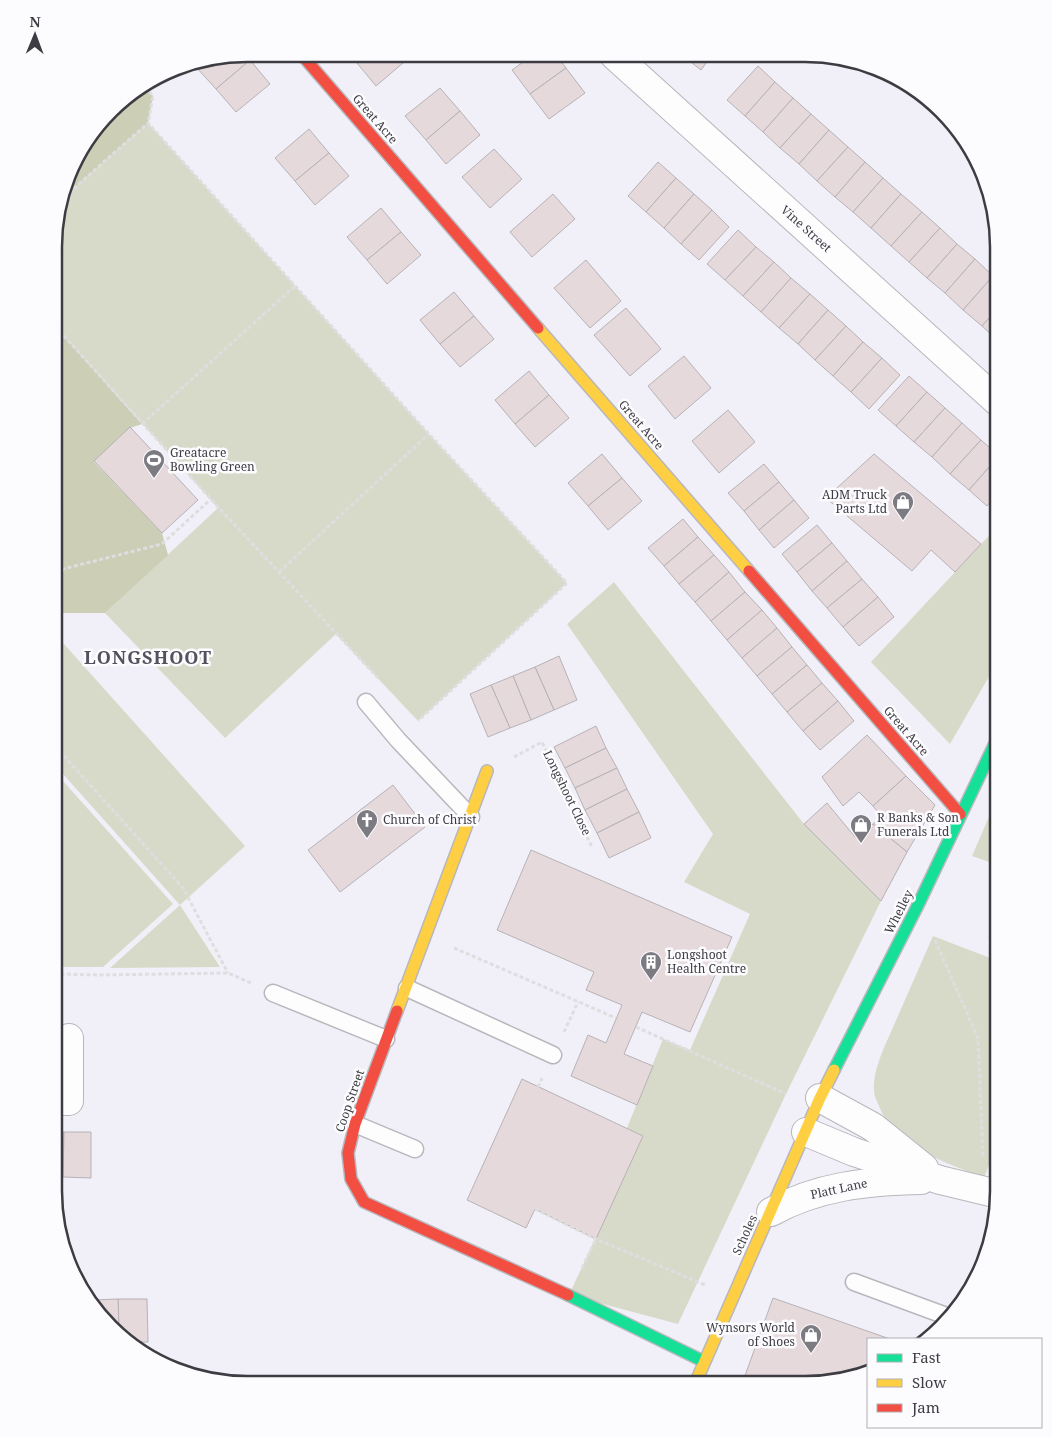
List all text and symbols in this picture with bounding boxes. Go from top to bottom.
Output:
north arrow [10,10,60,60]
text: N [30,12,41,31]
street label: Great Acre [349,90,402,147]
street label: Vine Street [777,201,835,256]
street label: Great Acre [615,396,668,453]
place label: Greatacre Bowling Green [170,444,255,475]
sports icon: Greatacre Bowling Green [142,448,166,479]
place label: ADM Truck Parts Ltd [822,486,888,517]
shop icon: ADM Truck Parts Ltd [891,490,915,521]
district label: LONGSHOOT [84,645,212,669]
street label: Great Acre [880,702,933,759]
street label: Longshoot Close [539,747,595,838]
church icon: Church of Christ [355,808,379,839]
place label: R Banks & Son Funerals Ltd [877,809,959,840]
place label: Church of Christ [383,811,477,828]
shop icon: R Banks & Son Funerals Ltd [849,813,873,844]
street label: Whelley [880,887,917,937]
place label: Longshoot Health Centre [667,946,746,977]
building icon: Longshoot Health Centre [639,950,663,981]
street label: Coop Street [331,1067,368,1134]
street label: Platt Lane [809,1174,869,1203]
street label: Scholes [728,1212,761,1258]
place label: Wynsors World of Shoes [706,1319,796,1350]
shop icon: Wynsors World of Shoes [799,1323,823,1354]
legend [867,1338,1042,1428]
text: Fast [912,1347,941,1367]
text: Slow [912,1372,946,1392]
text: Jam [911,1397,940,1417]

